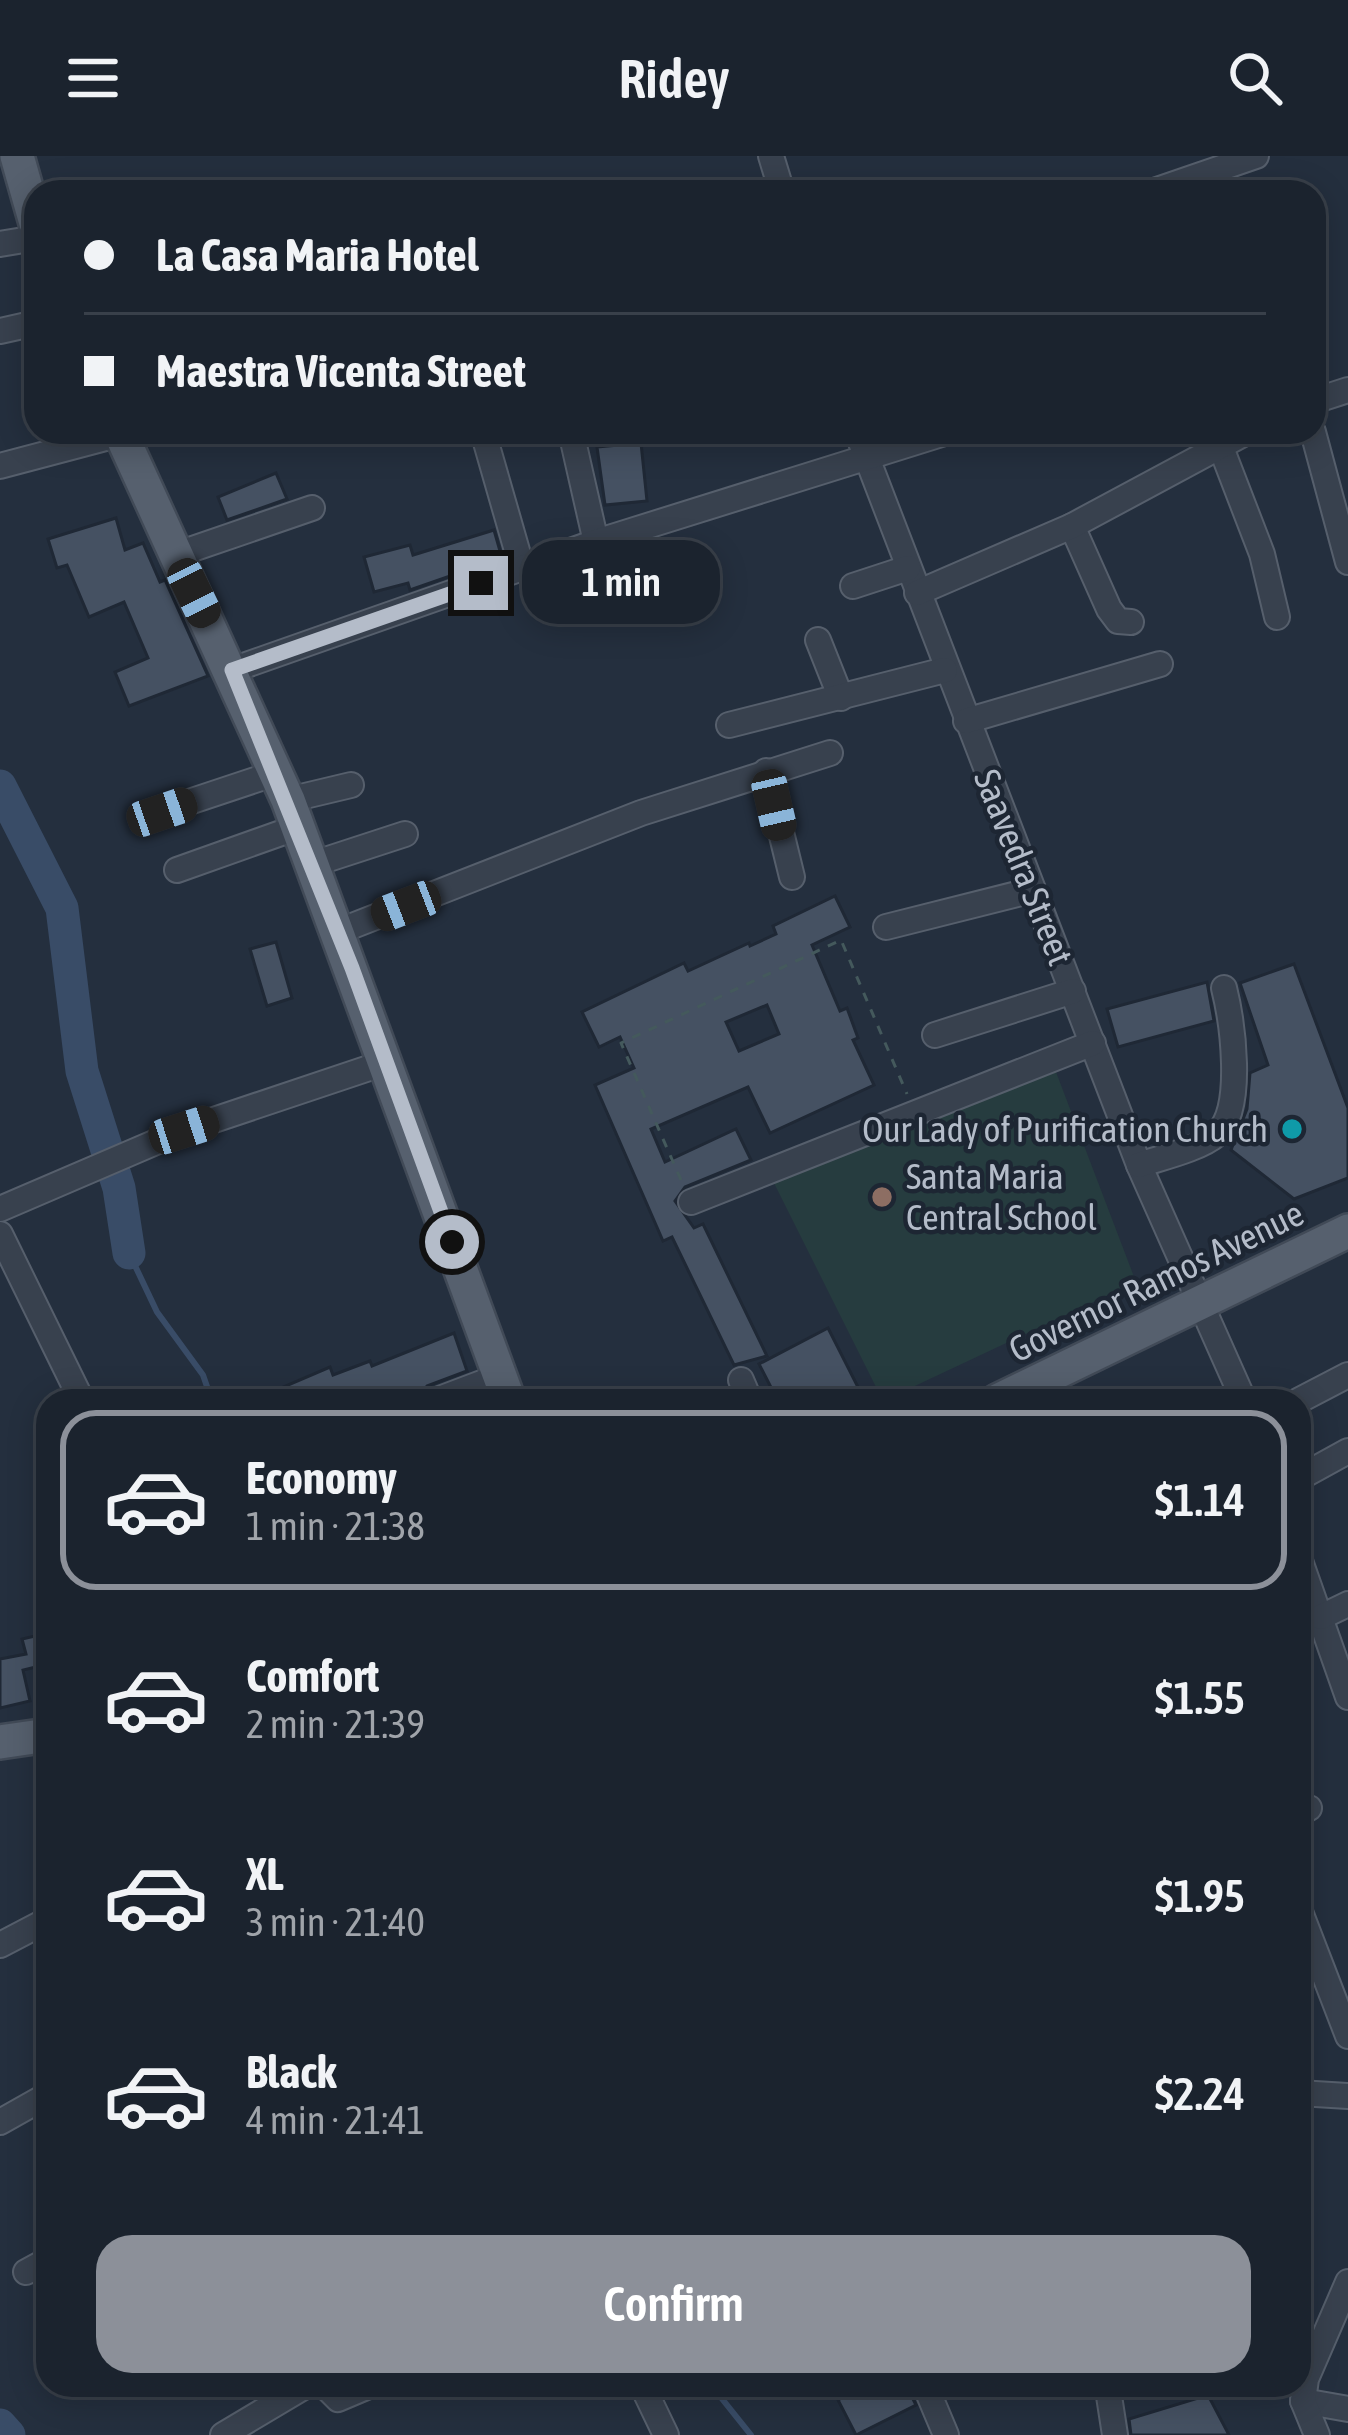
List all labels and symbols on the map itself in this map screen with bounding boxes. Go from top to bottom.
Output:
callout: 1 min [523,541,721,625]
car [162,553,226,633]
route end [454,556,508,610]
street label: Saavedra Street [966,763,1082,971]
car [748,766,800,844]
car [122,783,202,841]
car [366,876,446,936]
car [144,1102,224,1158]
place label: Our Lady of Purification Church [862,1108,1268,1150]
marker: Our Lady of Purification Church [1279,1116,1305,1142]
place label: Santa Maria Central School [906,1155,1097,1238]
marker: Santa Maria Central School [869,1184,895,1210]
street label: Governor Ramos Avenue [1002,1192,1310,1370]
route start [425,1215,479,1269]

